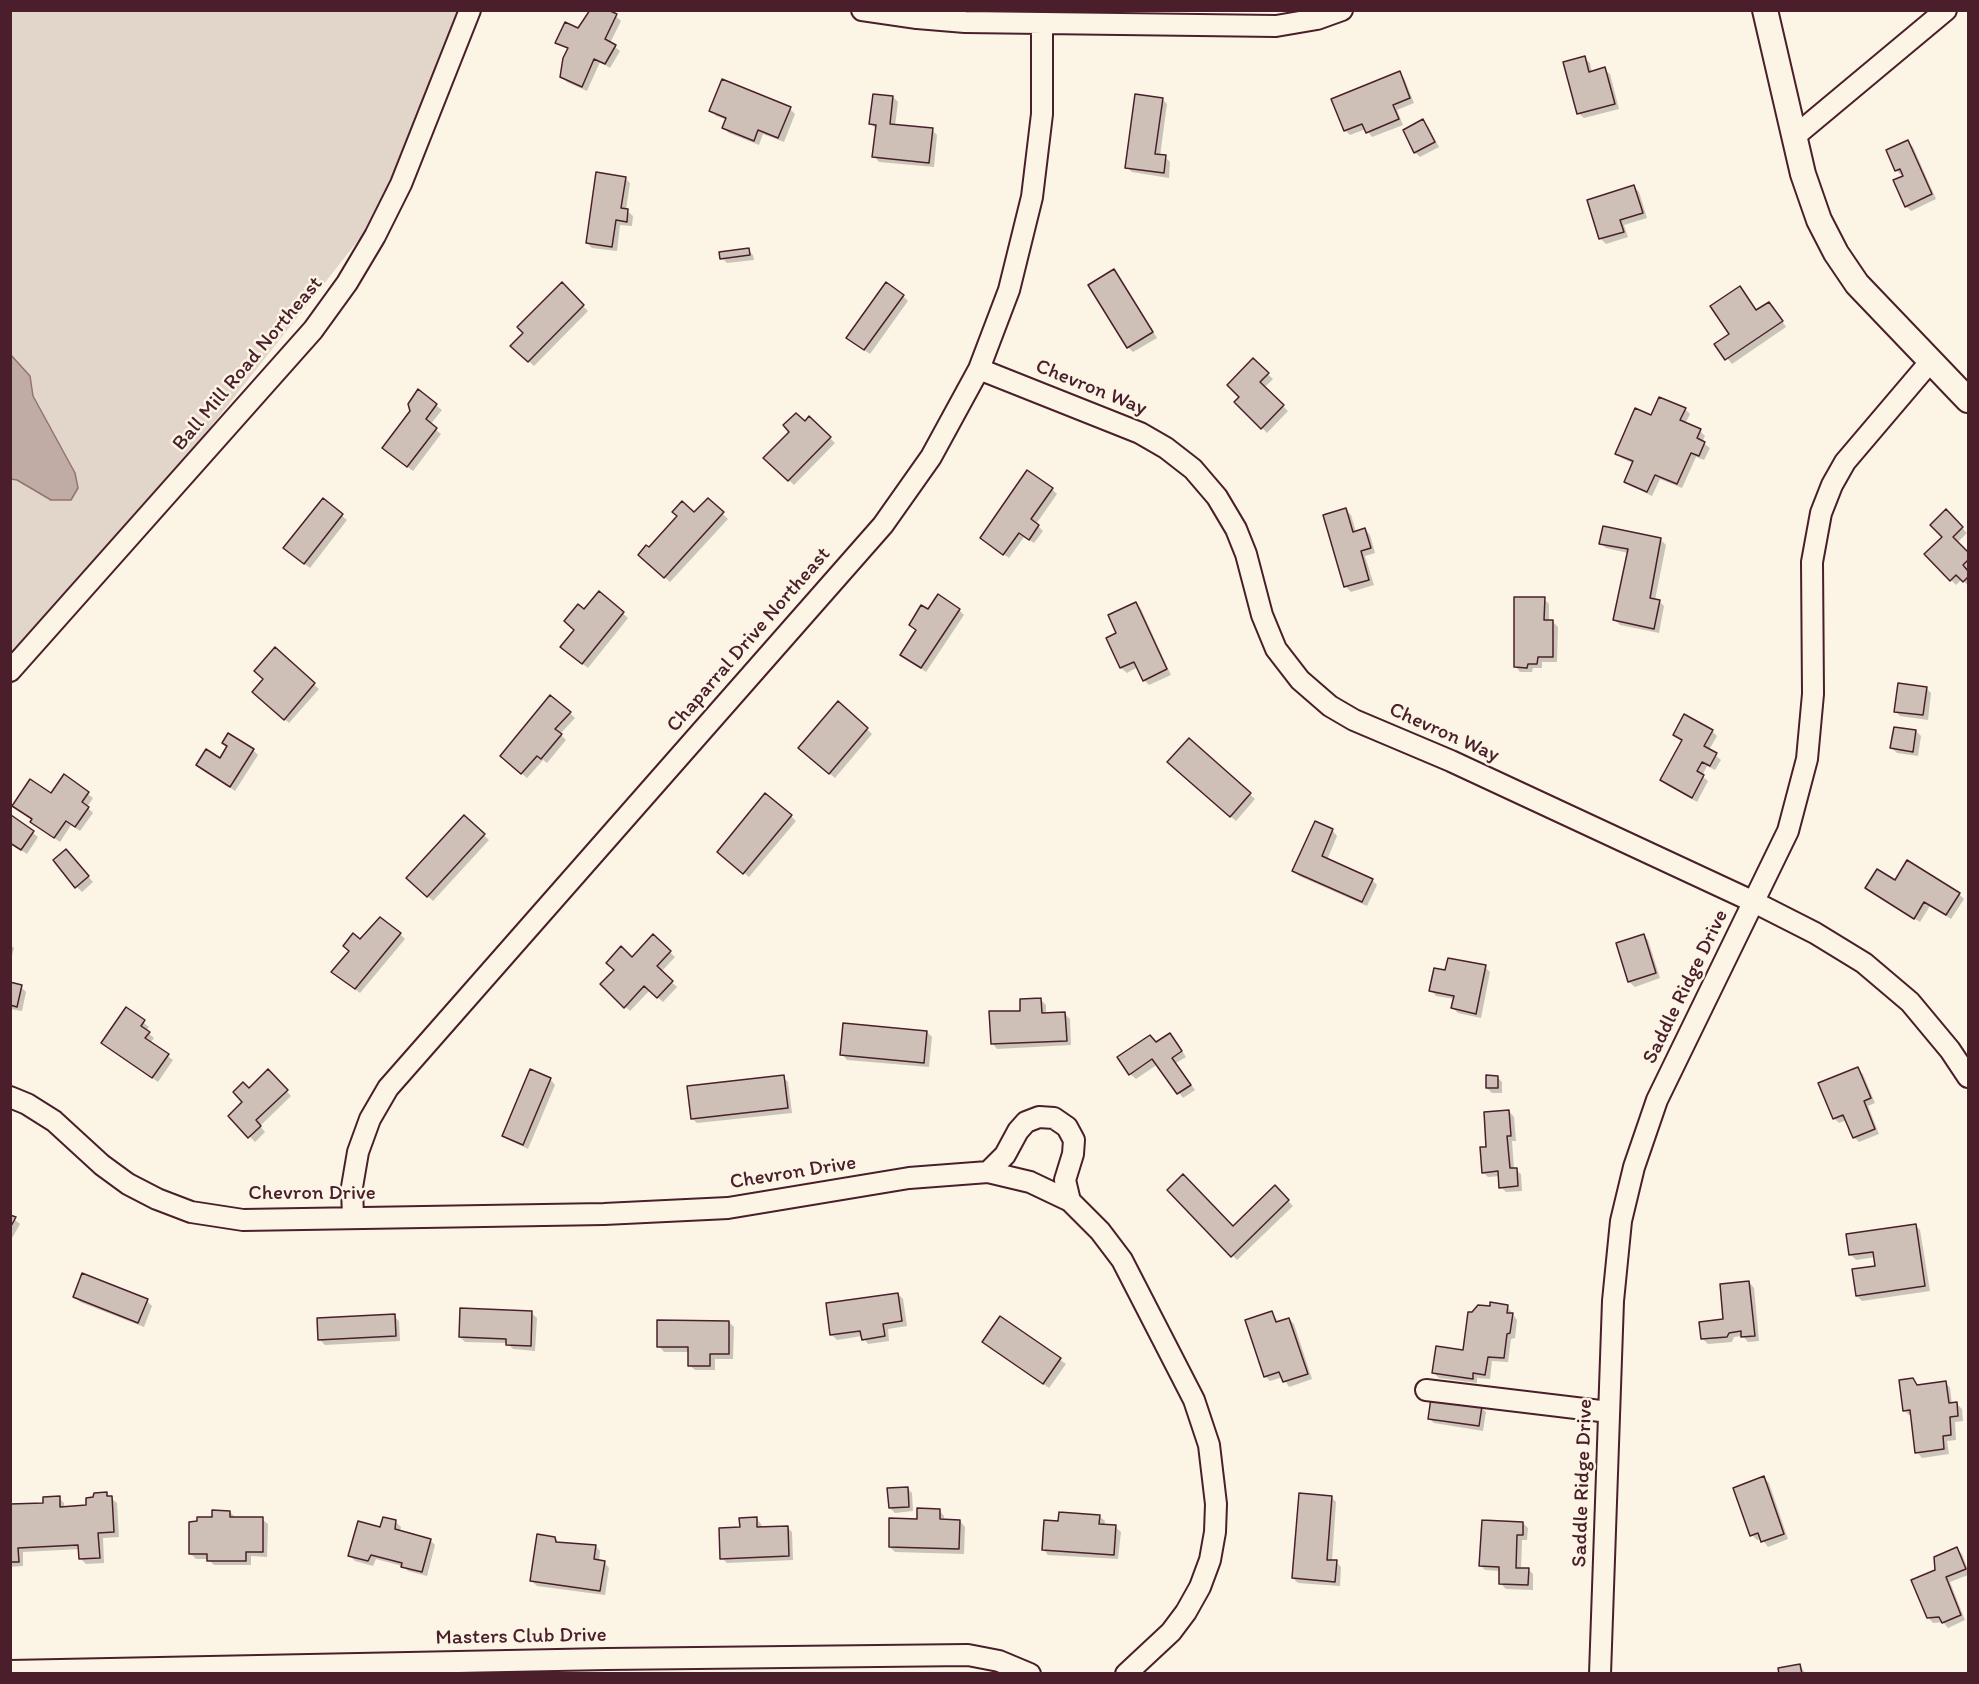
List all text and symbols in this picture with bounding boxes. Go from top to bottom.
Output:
street label: Ball Mill Road Northeast [168,272,328,456]
street label: Chevron Way [1032,354,1150,422]
street label: Chaparral Drive Northeast [662,542,836,738]
street label: Chevron Way [1385,698,1503,768]
street label: Saddle Ridge Drive [1638,906,1734,1068]
street label: Chevron Drive [728,1151,858,1195]
street label: Chevron Drive [248,1181,376,1207]
street label: Saddle Ridge Drive [1567,1398,1599,1568]
street label: Masters Club Drive [435,1623,607,1651]

